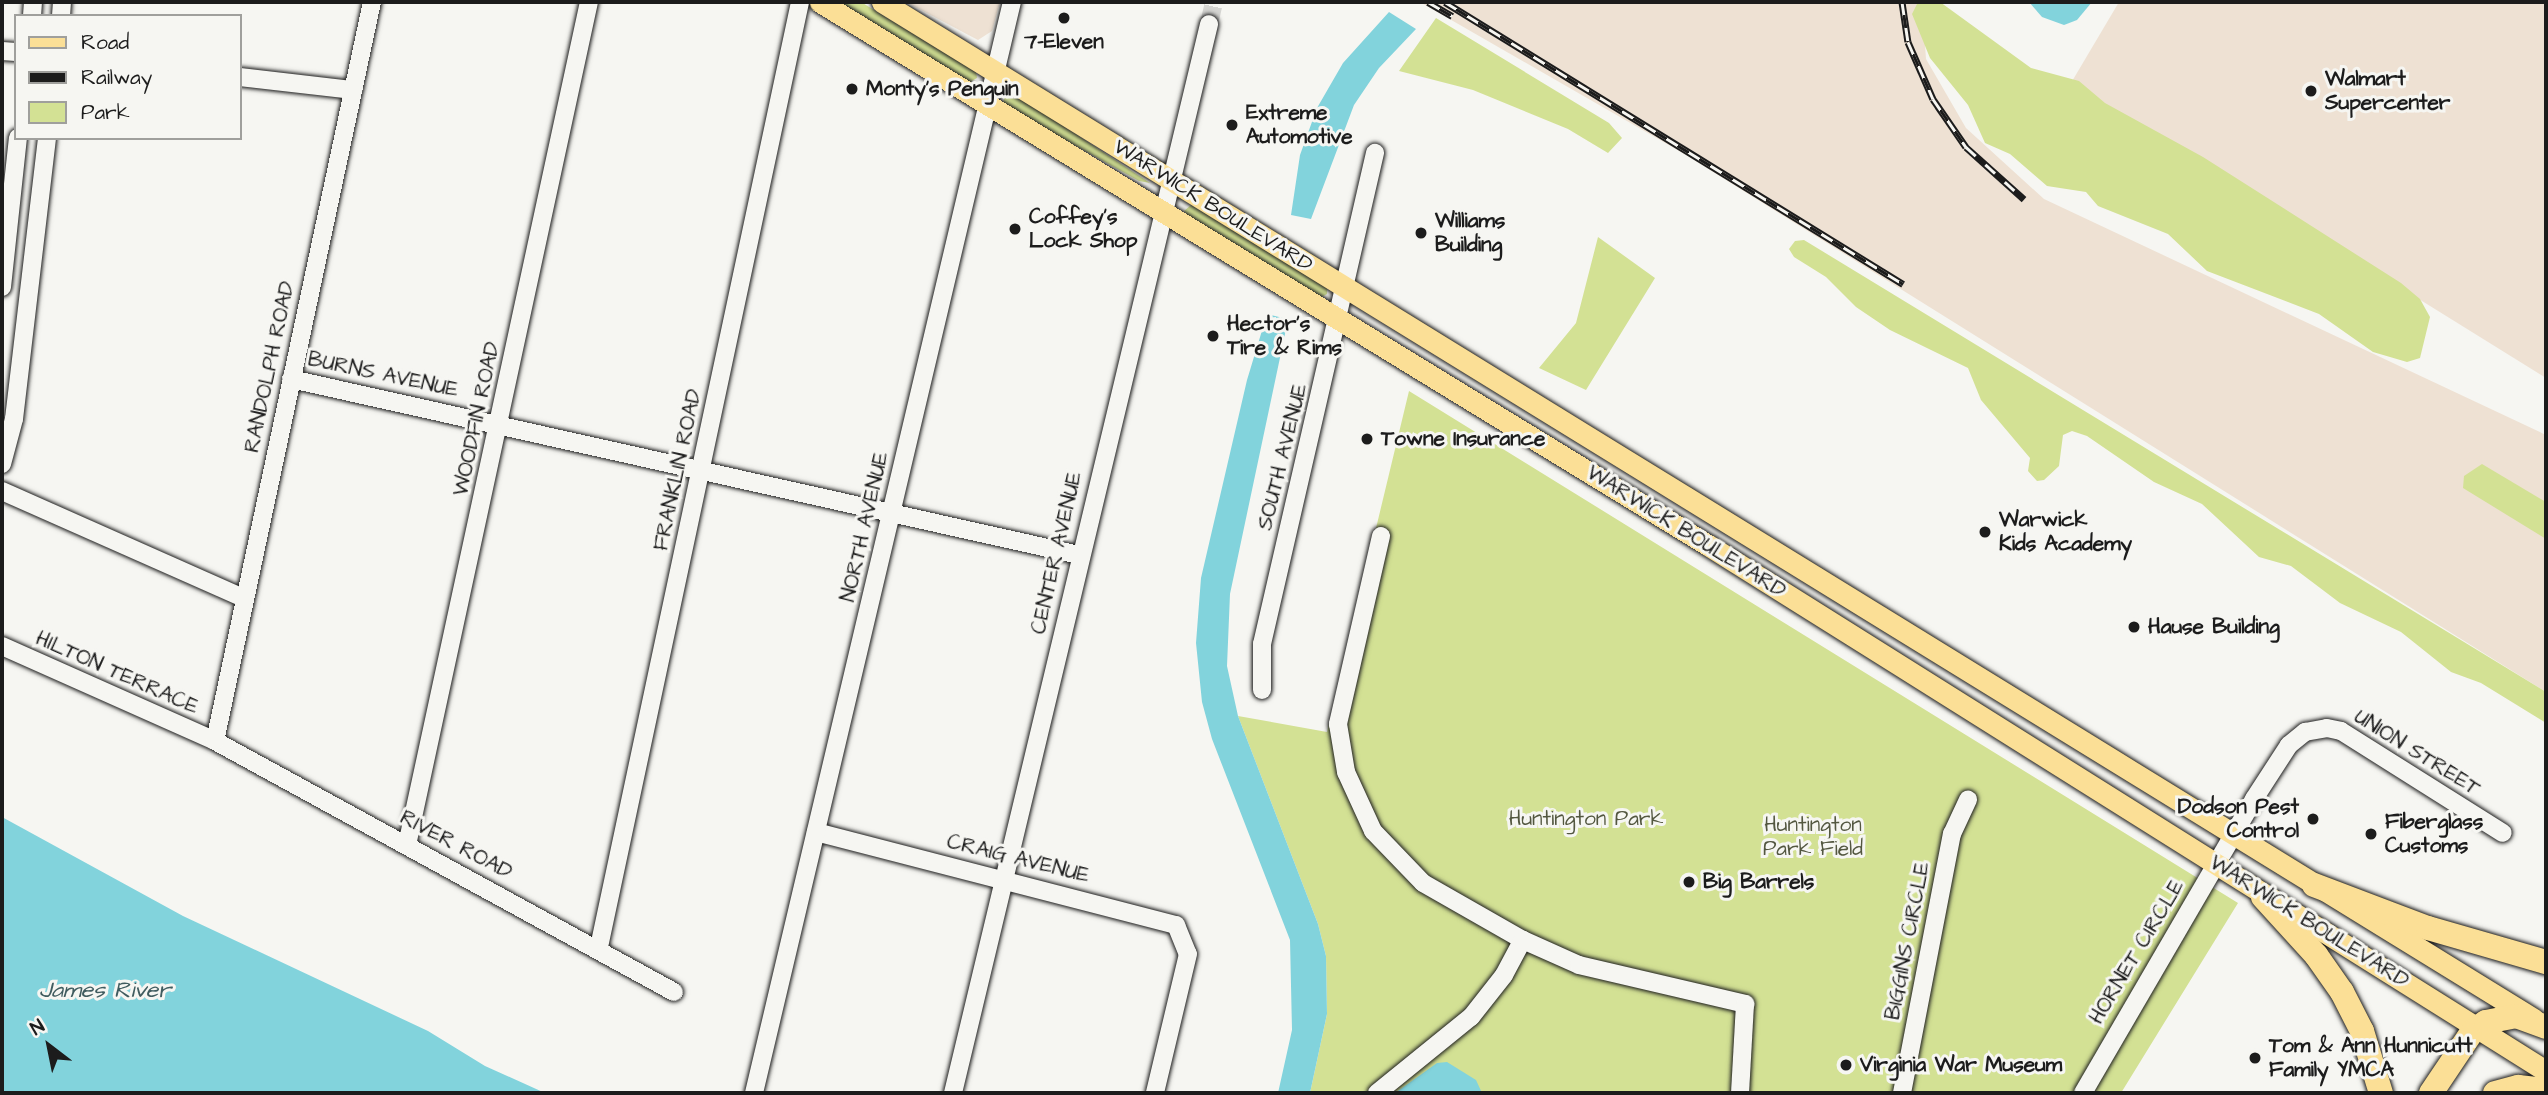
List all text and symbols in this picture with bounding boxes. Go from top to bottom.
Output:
marker: 7-Eleven [1056,10,1072,26]
legend [14,14,242,140]
text: Road [81,28,129,57]
place label: 7-Eleven [1024,29,1104,55]
text: Railway [81,63,152,92]
place label: Walmart Supercenter [2325,66,2450,116]
place label: Monty's Penguin [866,76,1018,102]
marker: Monty's Penguin [844,81,860,97]
marker: Walmart Supercenter [2303,83,2319,99]
text: Park [81,98,130,127]
place label: Extreme Automotive [1246,100,1352,150]
marker: Extreme Automotive [1224,117,1240,133]
street label: WARWICK BOULEVARD [1109,134,1317,278]
place label: Coffey's Lock Shop [1029,204,1137,254]
place label: Williams Building [1435,208,1505,258]
marker: Coffey's Lock Shop [1007,221,1023,237]
marker: Williams Building [1413,225,1429,241]
street label: RANDOLPH ROAD [240,279,300,455]
place label: Hector's Tire & Rims [1227,311,1342,361]
marker: Hector's Tire & Rims [1205,328,1221,344]
street label: WOODFIN ROAD [448,340,506,498]
street label: BURNS AVENUE [305,347,461,403]
street label: SOUTH AVENUE [1253,381,1313,533]
street label: FRANKLIN ROAD [649,387,707,553]
place label: Towne Insurance [1381,426,1545,452]
marker: Towne Insurance [1359,431,1375,447]
street label: NORTH AVENUE [836,450,894,604]
street label: WARWICK BOULEVARD [1582,460,1790,604]
street label: CENTER AVENUE [1026,469,1088,637]
place label: Warwick Kids Academy [1999,507,2132,557]
marker: Warwick Kids Academy [1977,524,1993,540]
place label: Hause Building [2148,614,2280,640]
marker: Hause Building [2126,619,2142,635]
street label: HILTON TERRACE [32,626,202,720]
street label: UNION STREET [2350,704,2484,802]
place label: Dodson Pest Control [2178,794,2299,844]
street label: RIVER ROAD [396,805,516,885]
park label: Huntington Park [1509,806,1663,832]
place label: Fiberglass Customs [2385,809,2483,859]
marker: Dodson Pest Control [2305,811,2321,827]
park label: Huntington Park Field [1763,812,1863,862]
marker: Fiberglass Customs [2363,826,2379,842]
street label: CRAIG AVENUE [944,829,1092,889]
street label: WARWICK BOULEVARD [2205,850,2413,994]
street label: BIGGINS CIRCLE [1880,860,1936,1022]
place label: Big Barrels [1703,869,1814,895]
marker: Big Barrels [1681,874,1697,890]
street label: HORNET CIRCLE [2084,875,2190,1029]
water label: James River [39,976,171,1004]
north arrow [14,1011,84,1081]
text: N [25,1013,50,1042]
place label: Tom & Ann Hunnicutt Family YMCA [2269,1033,2472,1083]
marker: Tom & Ann Hunnicutt Family YMCA [2247,1050,2263,1066]
place label: Virginia War Museum [1860,1052,2062,1078]
marker: Virginia War Museum [1838,1057,1854,1073]

